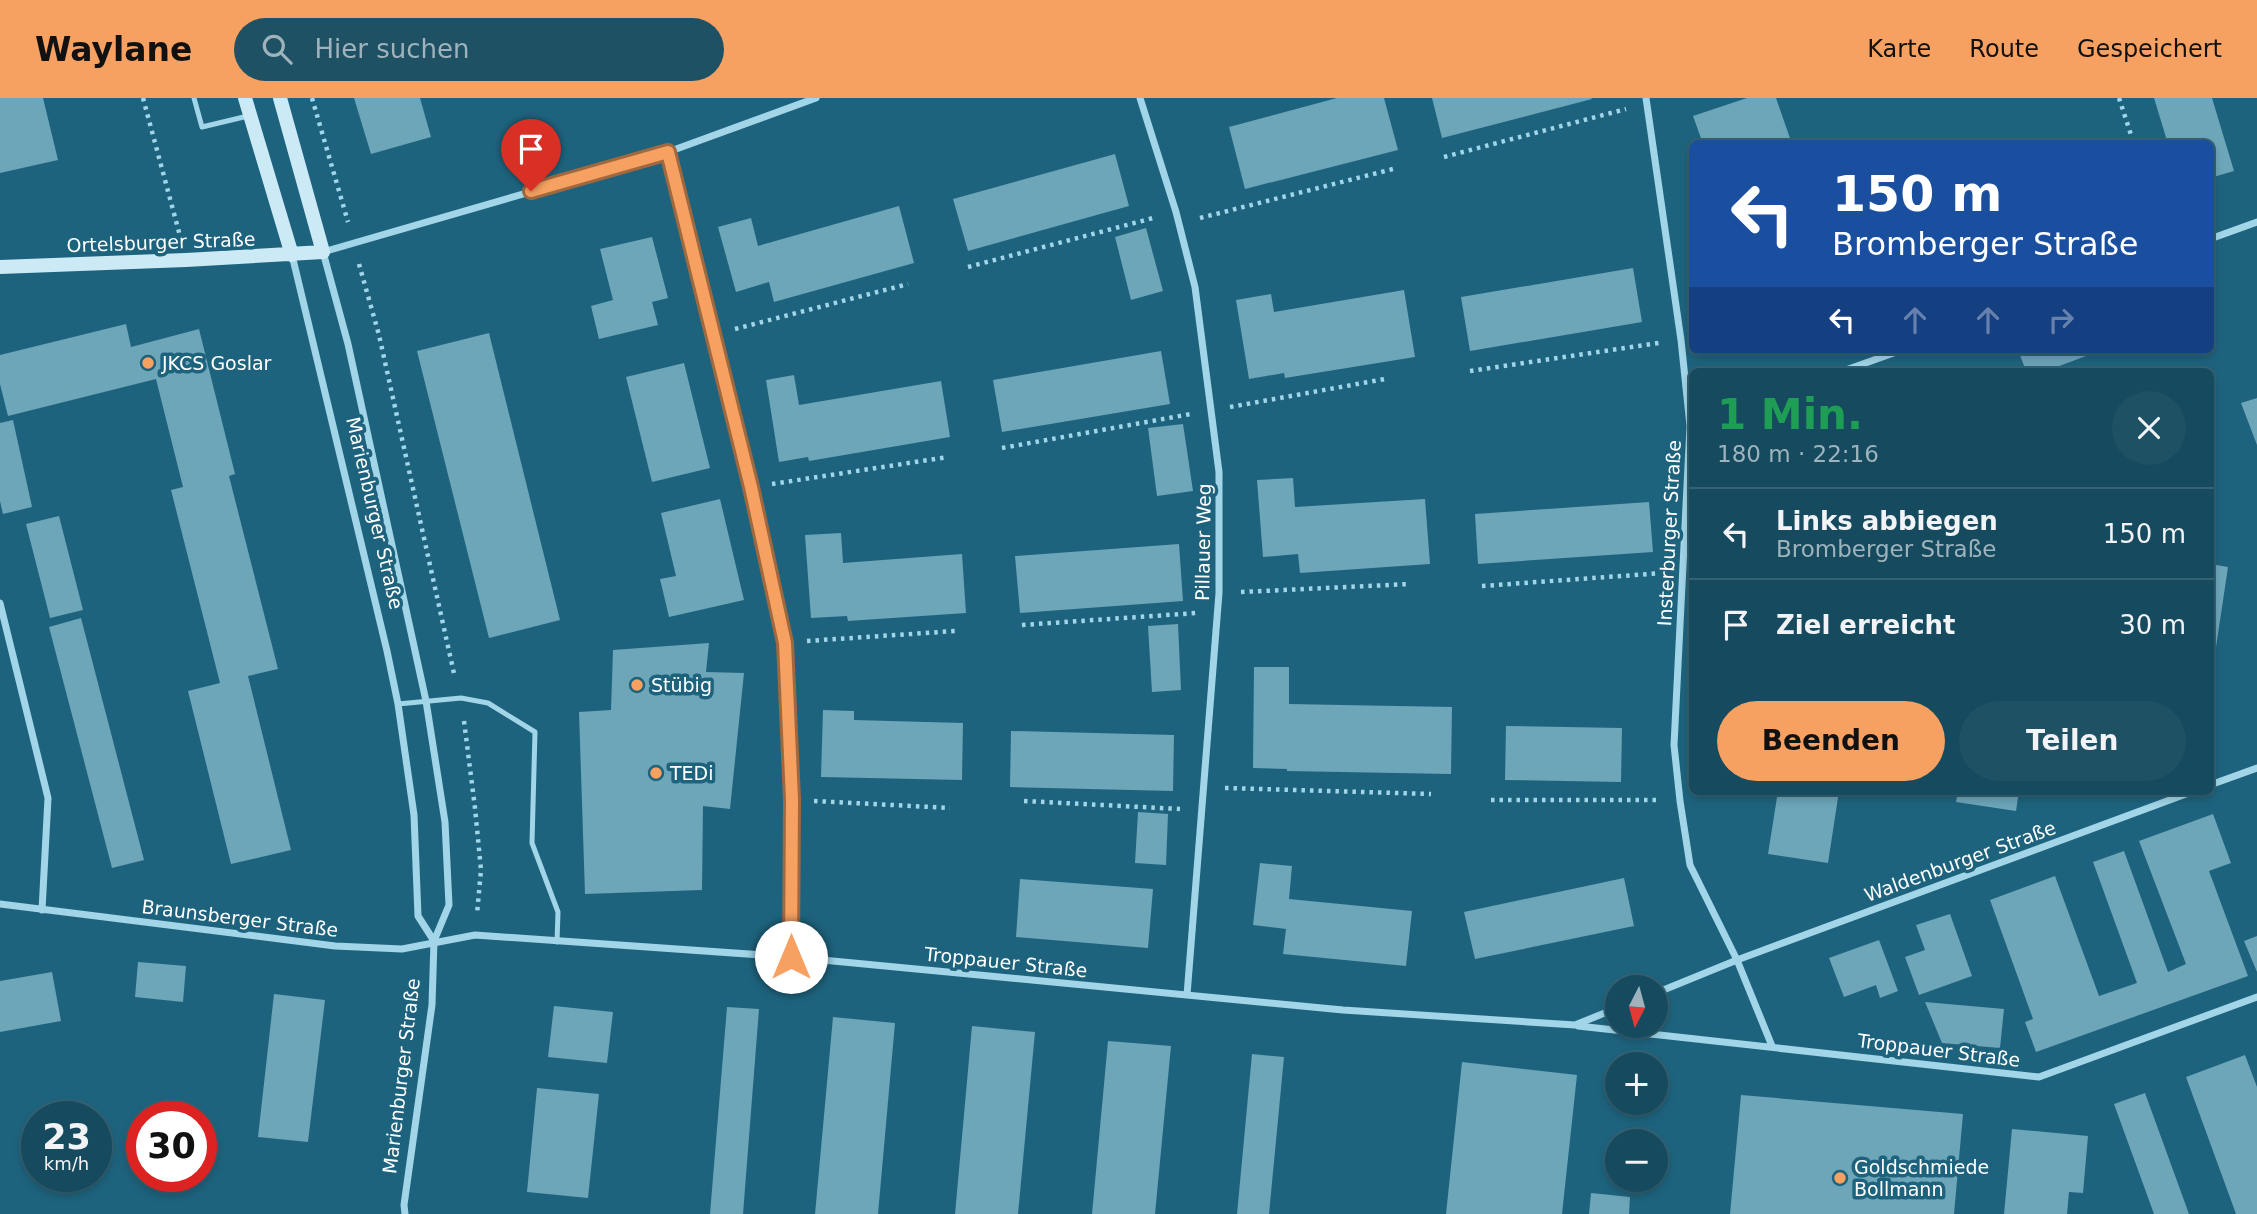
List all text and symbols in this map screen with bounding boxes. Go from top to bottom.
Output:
search box [234,18,724,81]
text: Waylane [35,30,192,69]
icon: search [258,30,296,68]
text: Hier suchen [314,34,469,64]
text: Karte [1867,35,1931,63]
text: Route [1969,35,2039,63]
text: Gespeichert [2077,35,2222,63]
pin [501,119,561,191]
icon: arrive [512,130,550,168]
text: 150 m [1832,166,2002,223]
icon: left [1717,168,1808,259]
text: Bromberger Straße [1832,225,2139,263]
street label: Ortelsburger Straße [66,228,256,256]
icon: left [1823,301,1861,339]
icon: ahead [1896,301,1934,339]
icon: ahead [1969,301,2007,339]
icon: right [2042,301,2080,339]
place label: JKCS Goslar [161,352,272,374]
marker: JKCS Goslar [140,355,156,371]
text: 1 Min. [1717,390,1863,439]
button: close [2112,391,2186,465]
street label: Marienburger Straße [342,415,408,611]
street label: Insterburger Straße [1653,439,1685,627]
text: 180 m · 22:16 [1717,441,1879,467]
street label: Pillauer Weg [1191,483,1215,601]
text: Links abbiegen [1776,506,1998,536]
icon: left [1717,515,1755,553]
text: 150 m [2103,519,2186,549]
text: Bromberger Straße [1776,536,1996,562]
icon: arrive [1717,606,1755,644]
text: Ziel erreicht [1776,610,1956,640]
text: 30 m [2119,610,2186,640]
place label: Stübig [651,674,712,696]
marker: Stübig [629,677,645,693]
button: Beenden [1717,701,1945,781]
button: Teilen [1959,701,2186,781]
place label: TEDi [669,762,714,784]
marker: TEDi [648,765,664,781]
street label: Waldenburger Straße [1861,816,2059,906]
street label: Braunsberger Straße [140,895,340,941]
position arrow [754,920,828,994]
street label: Troppauer Straße [922,942,1089,982]
north arrow [1605,975,1668,1038]
map controls [1605,975,1668,1192]
street label: Marienburger Straße [378,977,424,1175]
street label: Troppauer Straße [1855,1029,2022,1071]
button: + [1605,1052,1668,1115]
speed limit sign: 30 [126,1101,217,1192]
text: 23 [42,1117,91,1157]
button: − [1605,1129,1668,1192]
text: km/h [44,1153,89,1174]
place label: Goldschmiede Bollmann [1854,1156,1989,1200]
marker: Goldschmiede Bollmann [1832,1170,1848,1186]

